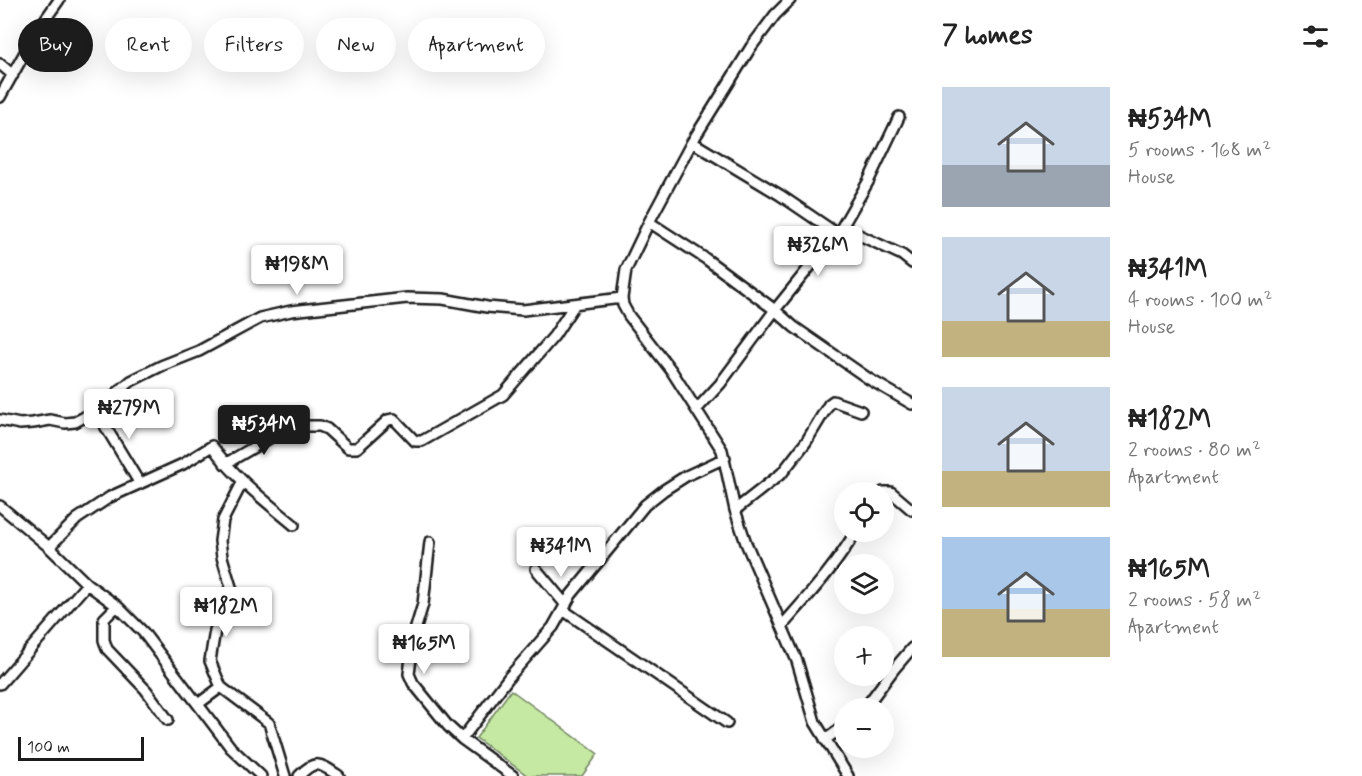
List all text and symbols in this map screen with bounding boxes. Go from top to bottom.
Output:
chip: Buy [18,18,93,72]
chip: Rent [105,18,192,72]
chip: Filters [204,18,304,72]
chip: New [316,18,396,72]
chip: Apartment [408,18,545,72]
text: 7 homes [942,19,1033,53]
icon: filters [1299,20,1332,53]
text: ₦534M [1128,103,1212,137]
icon: home [990,111,1062,183]
text: 5 rooms · 168 m² [1128,137,1271,164]
text: House [1128,164,1175,191]
pin: ₦326M [776,226,860,277]
text: ₦326M [787,232,849,259]
pin: ₦198M [255,245,339,296]
text: ₦198M [265,251,329,278]
text: ₦341M [1128,253,1207,287]
icon: home [990,261,1062,333]
text: 4 rooms · 100 m² [1128,287,1272,314]
text: House [1128,314,1175,341]
pin: ₦279M [87,389,171,440]
text: ₦279M [98,395,160,422]
text: ₦182M [1128,403,1211,437]
pin: ₦534M [222,405,306,456]
text: ₦534M [232,411,296,438]
icon: home [990,411,1062,483]
text: 2 rooms · 80 m² [1128,437,1261,464]
text: Apartment [1128,464,1219,491]
map controls [834,482,894,758]
button: locate [834,482,894,542]
pin: ₦341M [519,527,603,578]
text: ₦341M [531,533,591,560]
text: ₦165M [1128,553,1210,587]
button: layers [834,554,894,614]
icon: home [990,561,1062,633]
pin: ₦182M [184,587,268,638]
text: 2 rooms · 58 m² [1128,587,1261,614]
text: ₦182M [194,593,258,620]
text: Apartment [1128,614,1219,641]
pin: ₦165M [382,624,466,675]
button: + [834,626,894,686]
text: ₦165M [392,630,456,657]
button: − [834,698,894,758]
scale bar [18,734,144,762]
text: 100 m [27,737,70,758]

